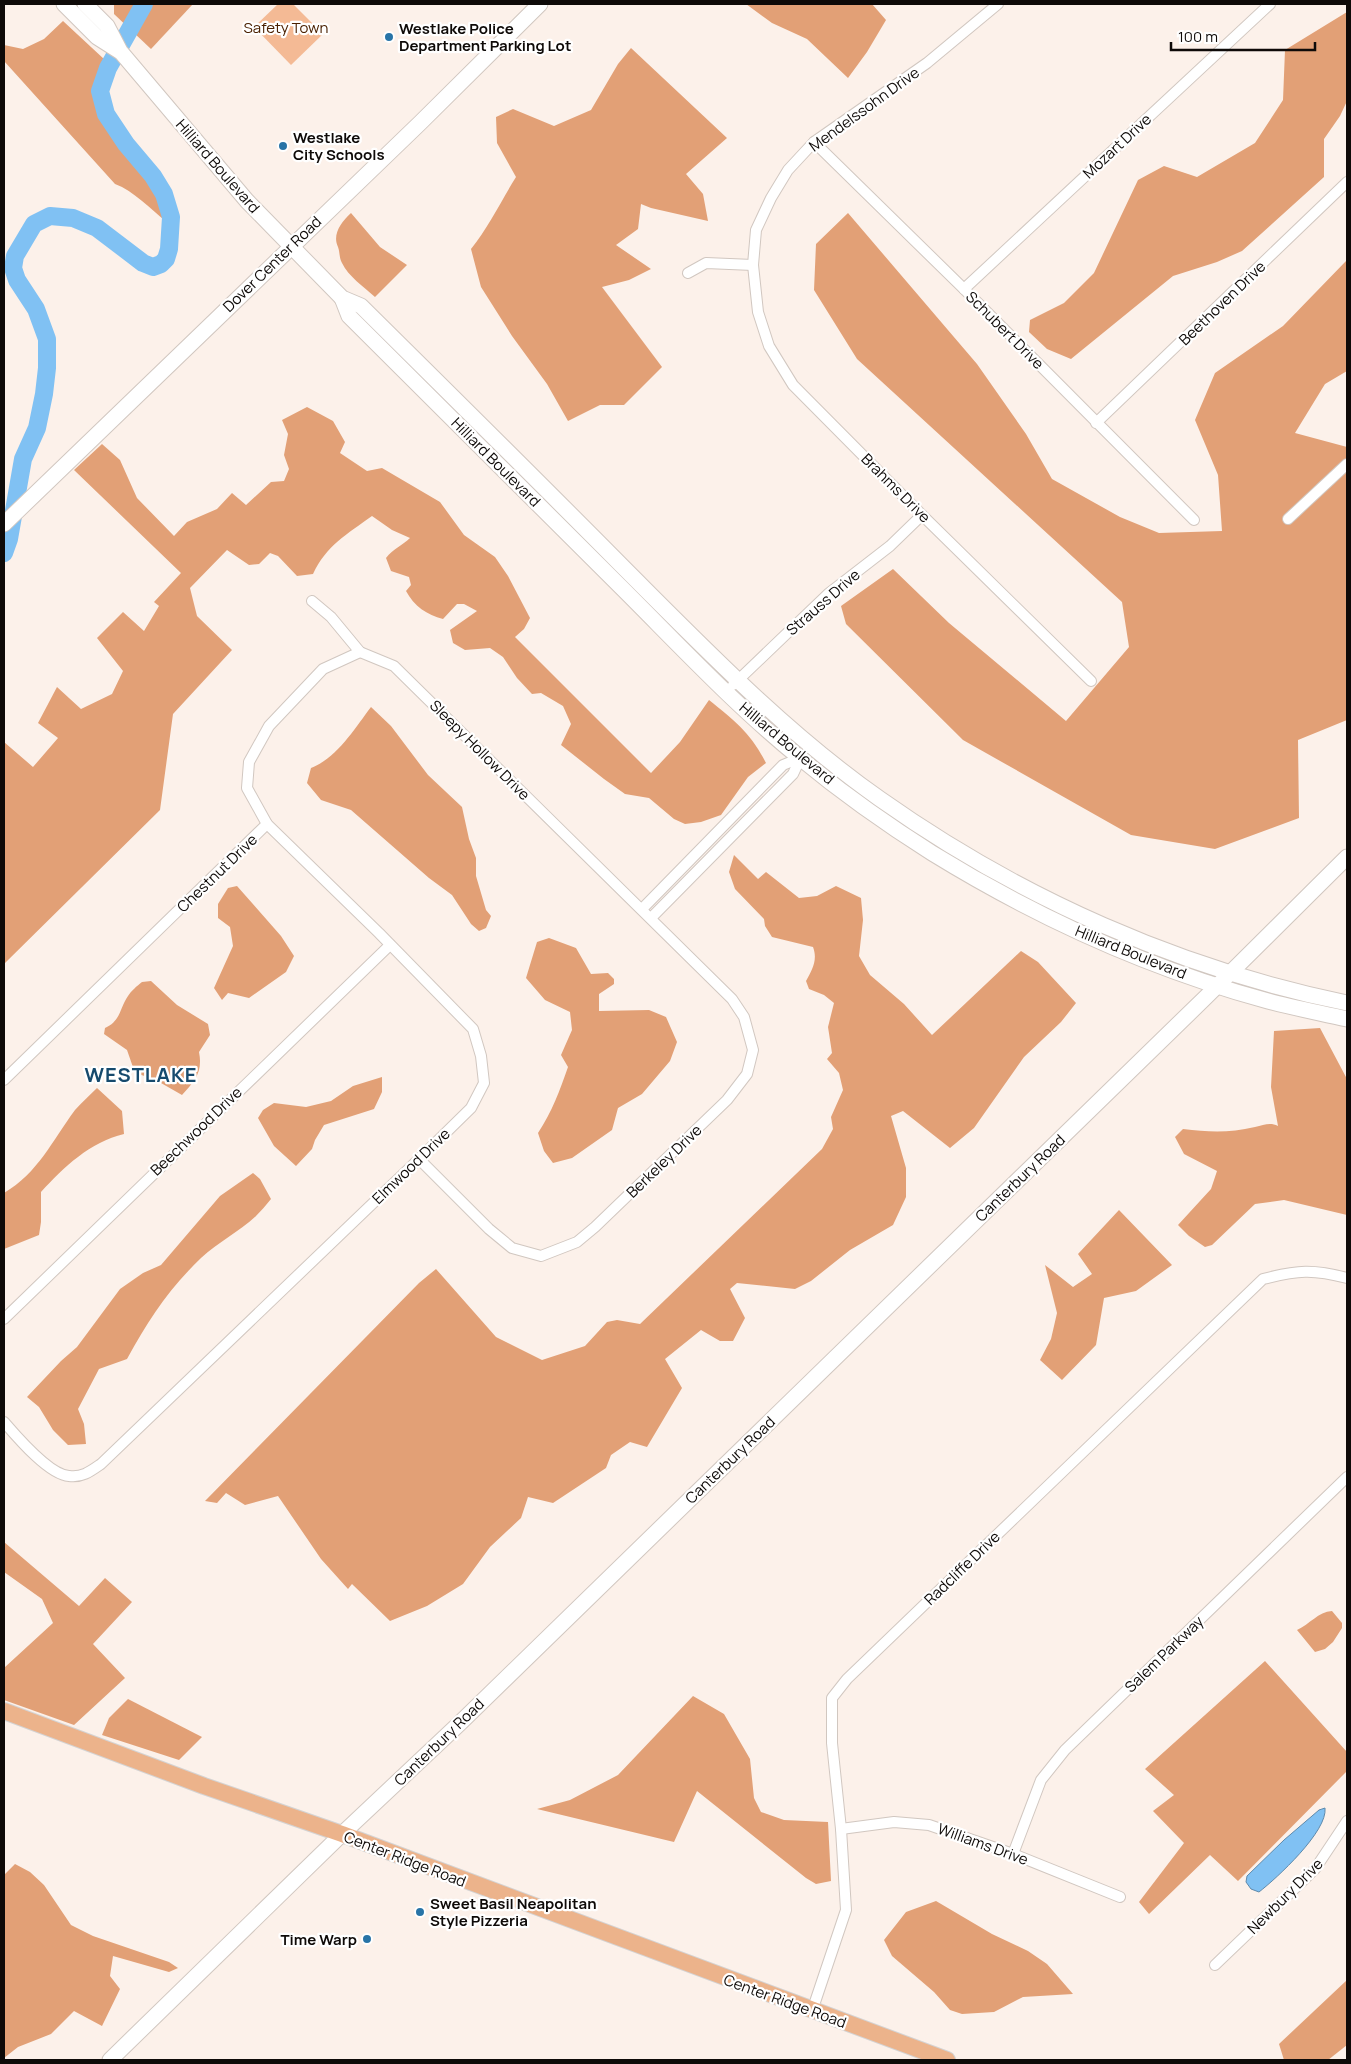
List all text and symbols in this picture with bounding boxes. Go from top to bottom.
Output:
park label: Safety Town [244,17,328,38]
place label: Westlake Police Department Parking Lot [399,18,571,56]
scale bar [1171,20,1315,52]
text: 100 m [1178,26,1218,47]
marker: Westlake Police Department Parking Lot [383,31,395,43]
street label: Mendelssohn Drive [805,62,924,156]
street label: Mozart Drive [1078,109,1156,183]
street label: Hilliard Boulevard [171,114,265,218]
place label: Westlake City Schools [293,127,385,165]
marker: Westlake City Schools [277,140,289,152]
street label: Dover Center Road [218,211,326,317]
street label: Beethoven Drive [1174,256,1270,350]
street label: Schubert Drive [961,286,1049,374]
street label: Hilliard Boulevard [447,413,545,511]
street label: Brahms Drive [857,449,935,527]
street label: Strauss Drive [782,564,865,640]
street label: Sleepy Hollow Drive [425,695,535,805]
street label: Hilliard Boulevard [735,697,839,789]
street label: Chestnut Drive [172,829,262,917]
street label: Hilliard Boulevard [1072,920,1190,984]
district label: WESTLAKE [84,1061,198,1088]
street label: Beechwood Drive [146,1082,247,1180]
street label: Berkeley Drive [622,1119,707,1202]
street label: Elmwood Drive [367,1123,455,1209]
street label: Canterbury Road [970,1130,1070,1226]
street label: Canterbury Road [680,1412,780,1508]
street label: Radcliffe Drive [919,1526,1005,1610]
street label: Salem Parkway [1120,1611,1208,1697]
street label: Canterbury Road [389,1694,489,1790]
street label: Williams Drive [935,1818,1031,1870]
street label: Center Ridge Road [341,1826,469,1892]
street label: Newbury Drive [1242,1853,1328,1939]
place label: Sweet Basil Neapolitan Style Pizzeria [430,1893,597,1931]
marker: Sweet Basil Neapolitan Style Pizzeria [414,1906,426,1918]
place label: Time Warp [280,1929,357,1950]
marker: Time Warp [361,1933,373,1945]
street label: Center Ridge Road [721,1969,849,2033]

